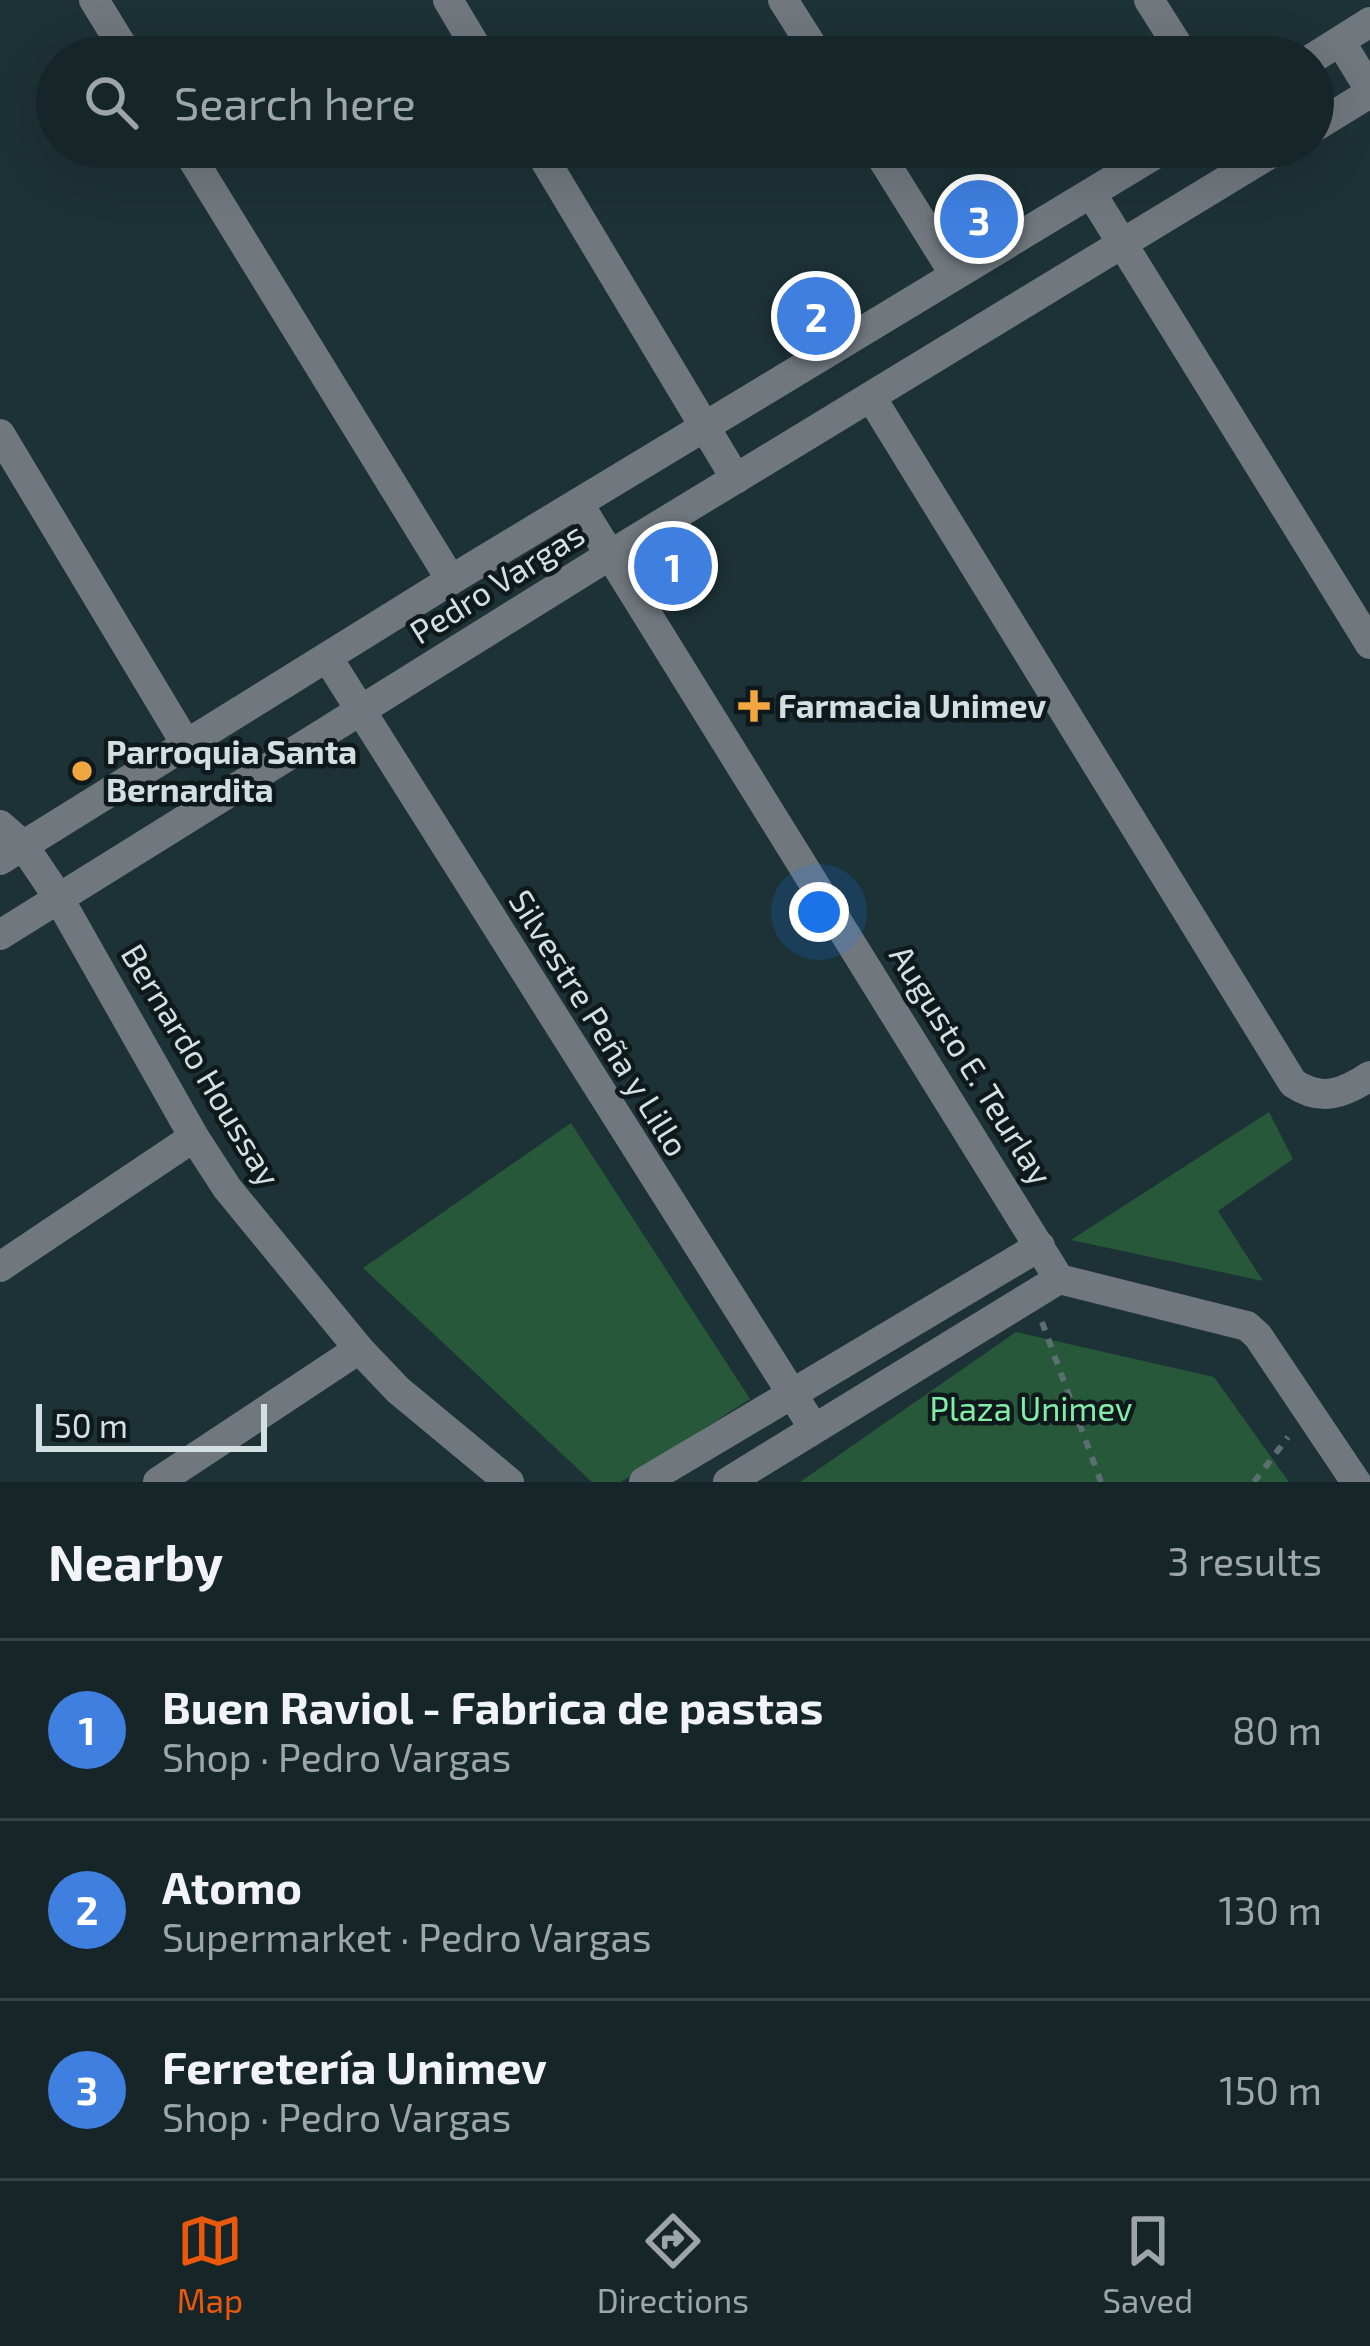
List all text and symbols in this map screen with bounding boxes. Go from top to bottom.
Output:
search box [36,36,1334,168]
icon: search [78,69,144,135]
text: Search here [174,75,416,129]
pin: 3 [940,174,1018,264]
pin: 2 [777,271,855,361]
street label: Pedro Vargas [402,513,591,651]
pin: 1 [634,521,712,611]
place label: Farmacia Unimev [778,685,1046,725]
marker: Farmacia Unimev [741,693,767,719]
place label: Parroquia Santa Bernardita [106,731,357,809]
marker: Parroquia Santa Bernardita [69,758,95,784]
street label: Silvestre Peña y Lillo [502,882,698,1163]
your location [789,882,849,942]
street label: Bernardo Houssay [114,936,290,1193]
street label: Augusto E. Teurlay [882,937,1062,1192]
park label: Plaza Unimev [929,1388,1133,1428]
scale bar [36,1398,267,1451]
text: 50 m [54,1405,128,1445]
text: Nearby [48,1530,223,1591]
text: 3 results [1168,1537,1322,1584]
text: Buen Raviol - Fabrica de pastas [162,1679,823,1733]
text: 1 [79,1706,95,1753]
text: 80 m [1232,1706,1322,1753]
text: Shop · Pedro Vargas [162,1733,511,1780]
text: Atomo [162,1859,302,1913]
text: 2 [76,1886,98,1933]
text: 130 m [1218,1886,1322,1933]
text: Supermarket · Pedro Vargas [162,1913,652,1960]
text: Ferretería Unimev [162,2039,547,2093]
text: 3 [76,2066,98,2113]
text: 150 m [1219,2066,1322,2113]
text: Shop · Pedro Vargas [162,2093,511,2140]
tab: Map [177,2208,243,2320]
tab: Directions [597,2208,749,2320]
tab: Saved [1103,2208,1193,2320]

